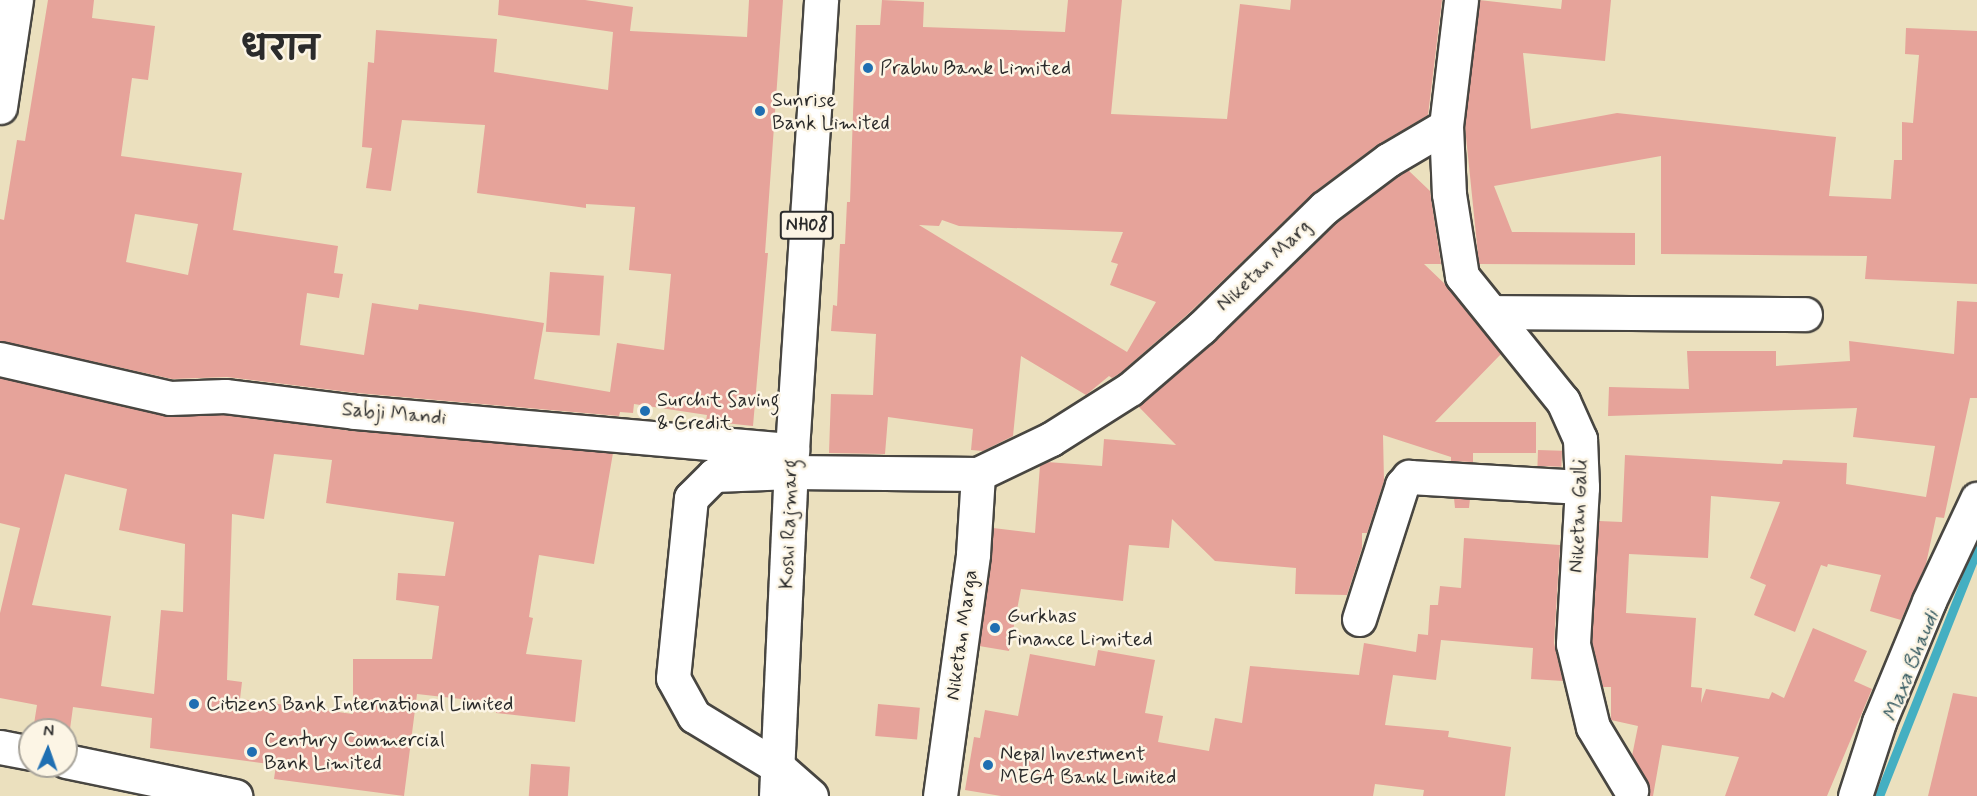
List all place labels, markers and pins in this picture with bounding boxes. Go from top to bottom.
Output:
place label: Prabhu Bank Limited [880,56,1061,80]
marker: Prabhu Bank Limited [861,61,875,75]
place label: Sunrise Bank Limited [772,88,890,135]
marker: Sunrise Bank Limited [753,104,767,118]
place label: Surchit Saving & Credit [657,388,787,435]
marker: Surchit Saving & Credit [638,404,652,418]
place label: Gurkhas Finance Limited [1007,604,1149,651]
marker: Gurkhas Finance Limited [988,621,1002,635]
place label: Citizens Bank International Limited [206,692,518,716]
marker: Citizens Bank International Limited [187,697,201,711]
place label: Century Commercial Bank Limited [264,728,452,775]
place label: Nepal Investment MEGA Bank Limited [1000,742,1178,789]
marker: Century Commercial Bank Limited [245,745,259,759]
marker: Nepal Investment MEGA Bank Limited [981,758,995,772]

